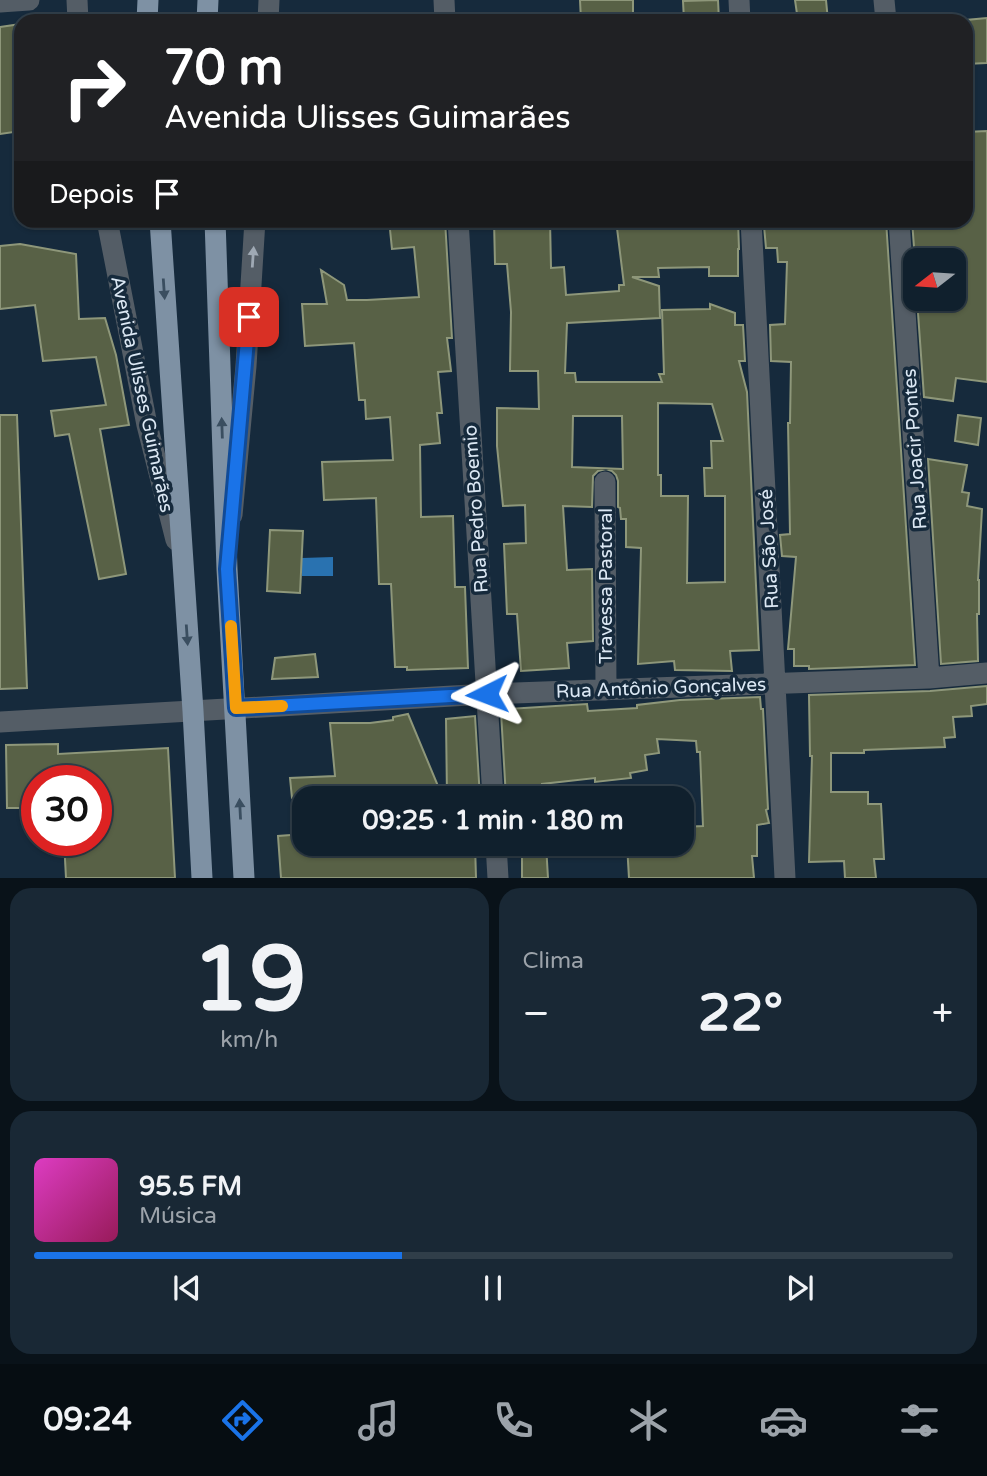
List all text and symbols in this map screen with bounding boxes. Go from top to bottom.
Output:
text: 70 m [164,39,283,98]
icon: right [49,42,140,133]
text: Avenida Ulisses Guimarães [164,99,571,137]
icon: arrive [148,175,186,213]
text: Depois [49,179,134,210]
one-way arrow [248,246,259,268]
north arrow [903,248,966,312]
map controls [903,248,966,311]
street label: Avenida Ulisses Guimarães [106,274,178,515]
one-way arrow [159,278,170,300]
pin [219,287,279,347]
icon: arrive [230,298,268,336]
street label: Rua Joacir Pontes [898,368,932,530]
one-way arrow [217,416,228,438]
street label: Rua Pedro Boemio [459,424,493,594]
street label: Rua São José [755,489,783,609]
street label: Travessa Pastoral [595,508,617,664]
one-way arrow [182,624,193,646]
position arrow [450,657,524,731]
street label: Rua Antônio Gonçalves [555,673,767,703]
speed limit sign: 30 [21,765,112,856]
one-way arrow [234,798,245,820]
text: 09:25 · 1 min · 180 m [362,805,624,836]
text: 19 [192,925,306,1035]
text: Clima [523,947,584,975]
text: 22° [698,982,783,1045]
text: − [523,991,550,1037]
text: + [932,991,953,1037]
text: km/h [220,1026,278,1054]
text: 95.5 FM [139,1171,242,1202]
text: Música [139,1202,217,1230]
icon: previous [168,1269,206,1307]
icon: pause [474,1269,512,1307]
icon: next [781,1269,819,1307]
icon: directions [218,1396,267,1445]
icon: music [354,1396,403,1445]
icon: phone [489,1396,538,1445]
icon: climate [624,1396,673,1445]
icon: car [759,1396,808,1445]
icon: filters [895,1396,944,1445]
text: 09:24 [43,1401,132,1439]

